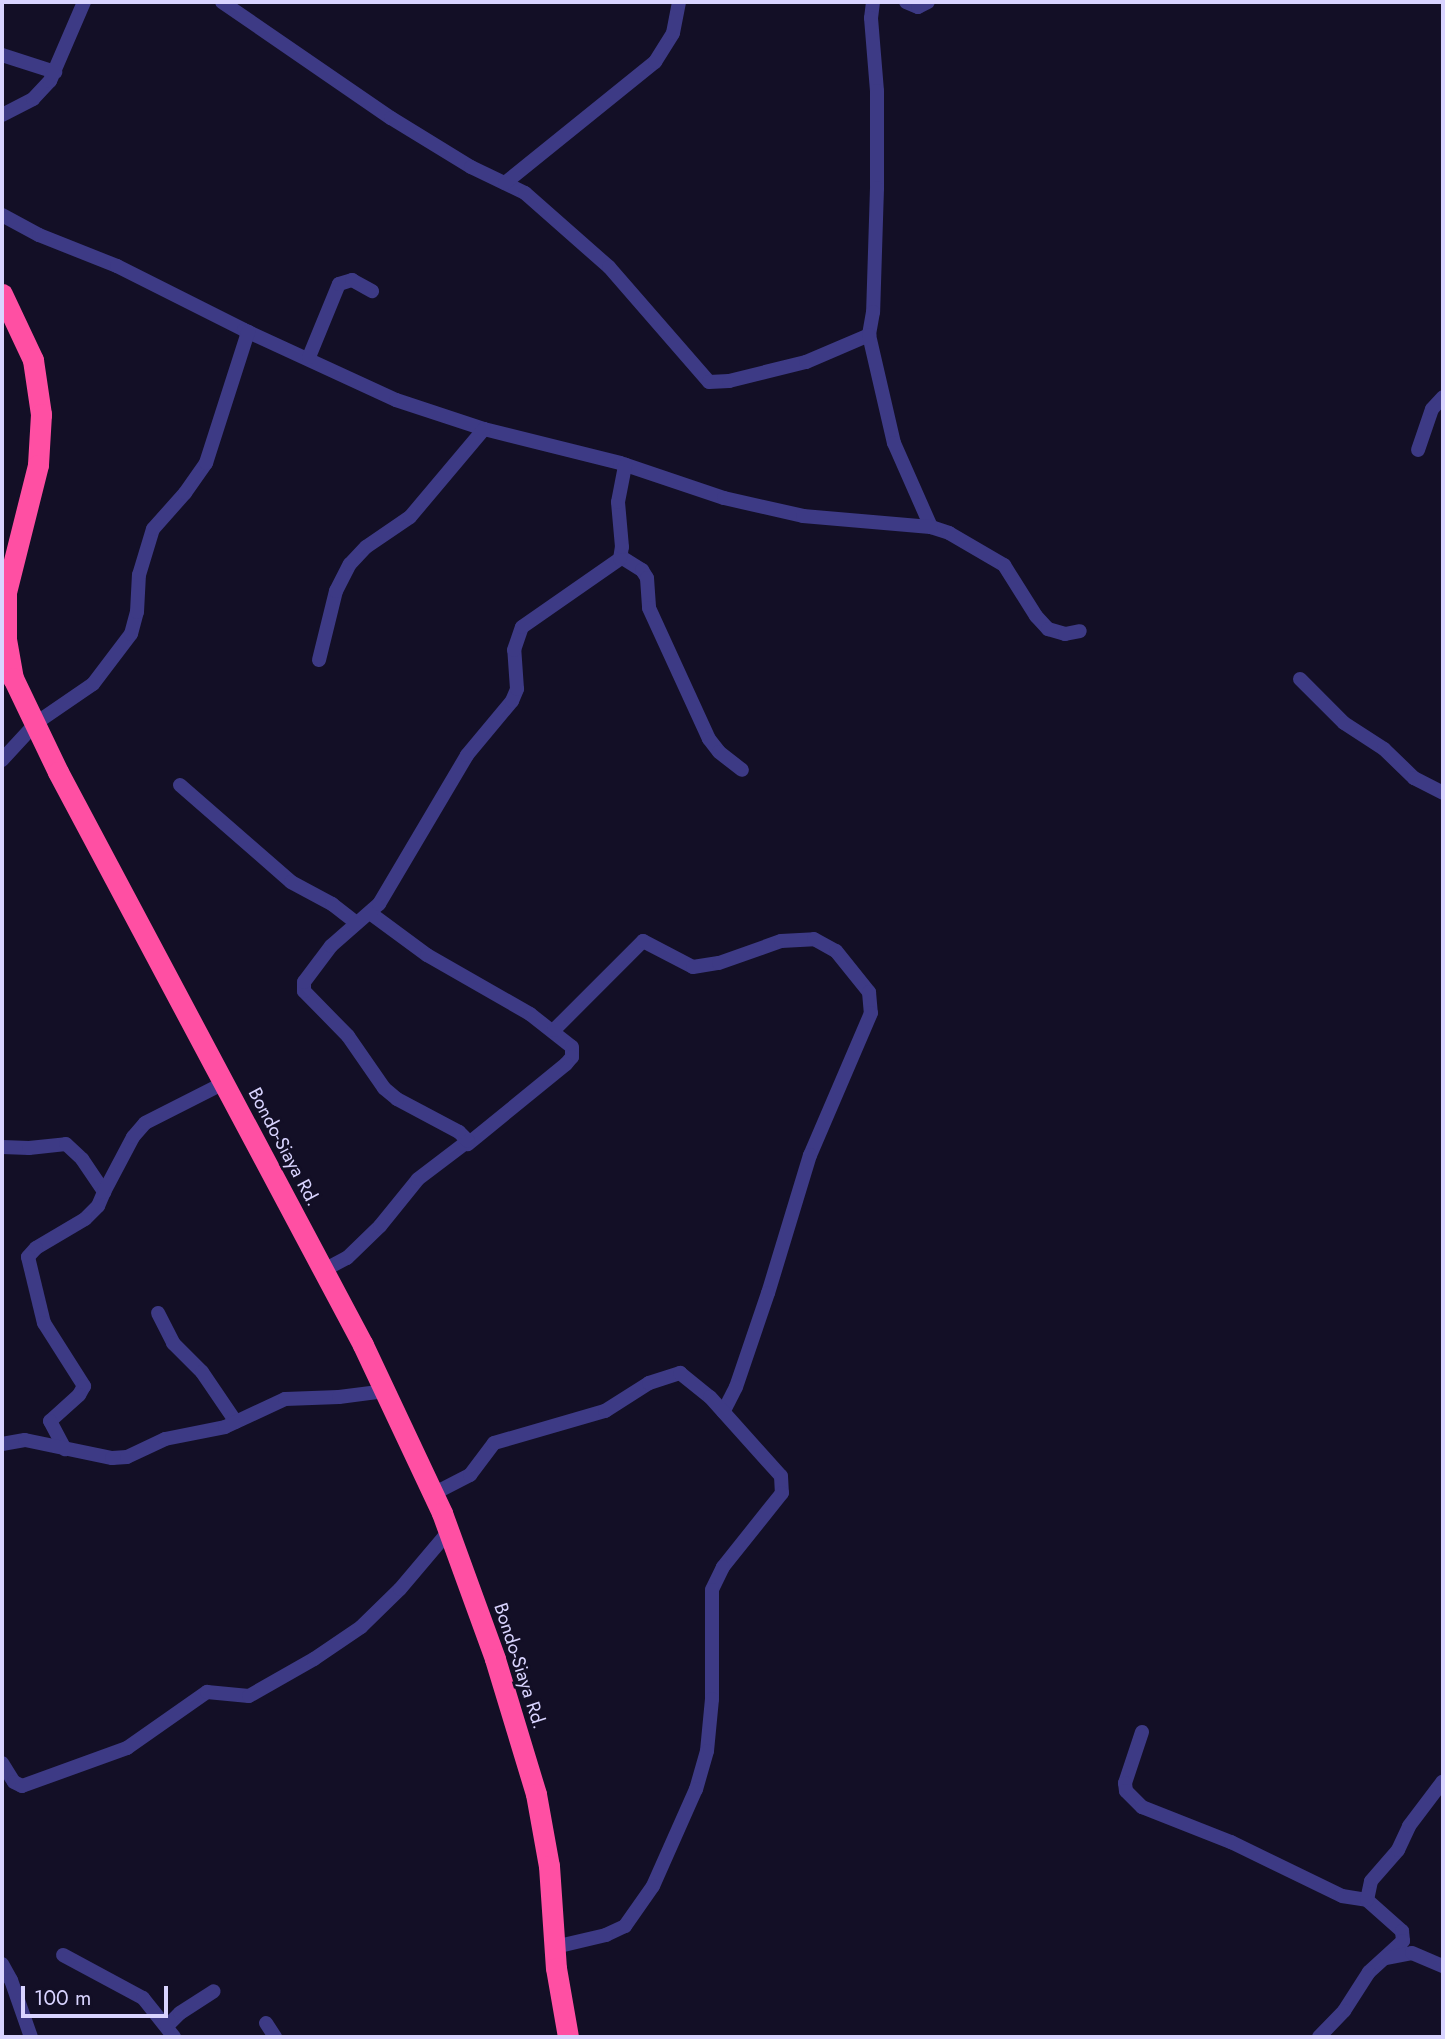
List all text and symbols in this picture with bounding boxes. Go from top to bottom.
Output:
street label: Bondo-Siaya Rd. [243,1084,325,1210]
street label: Bondo-Siaya Rd. [489,1600,551,1732]
scale bar [24,1972,172,2016]
text: 100 m [34,1983,91,2013]

